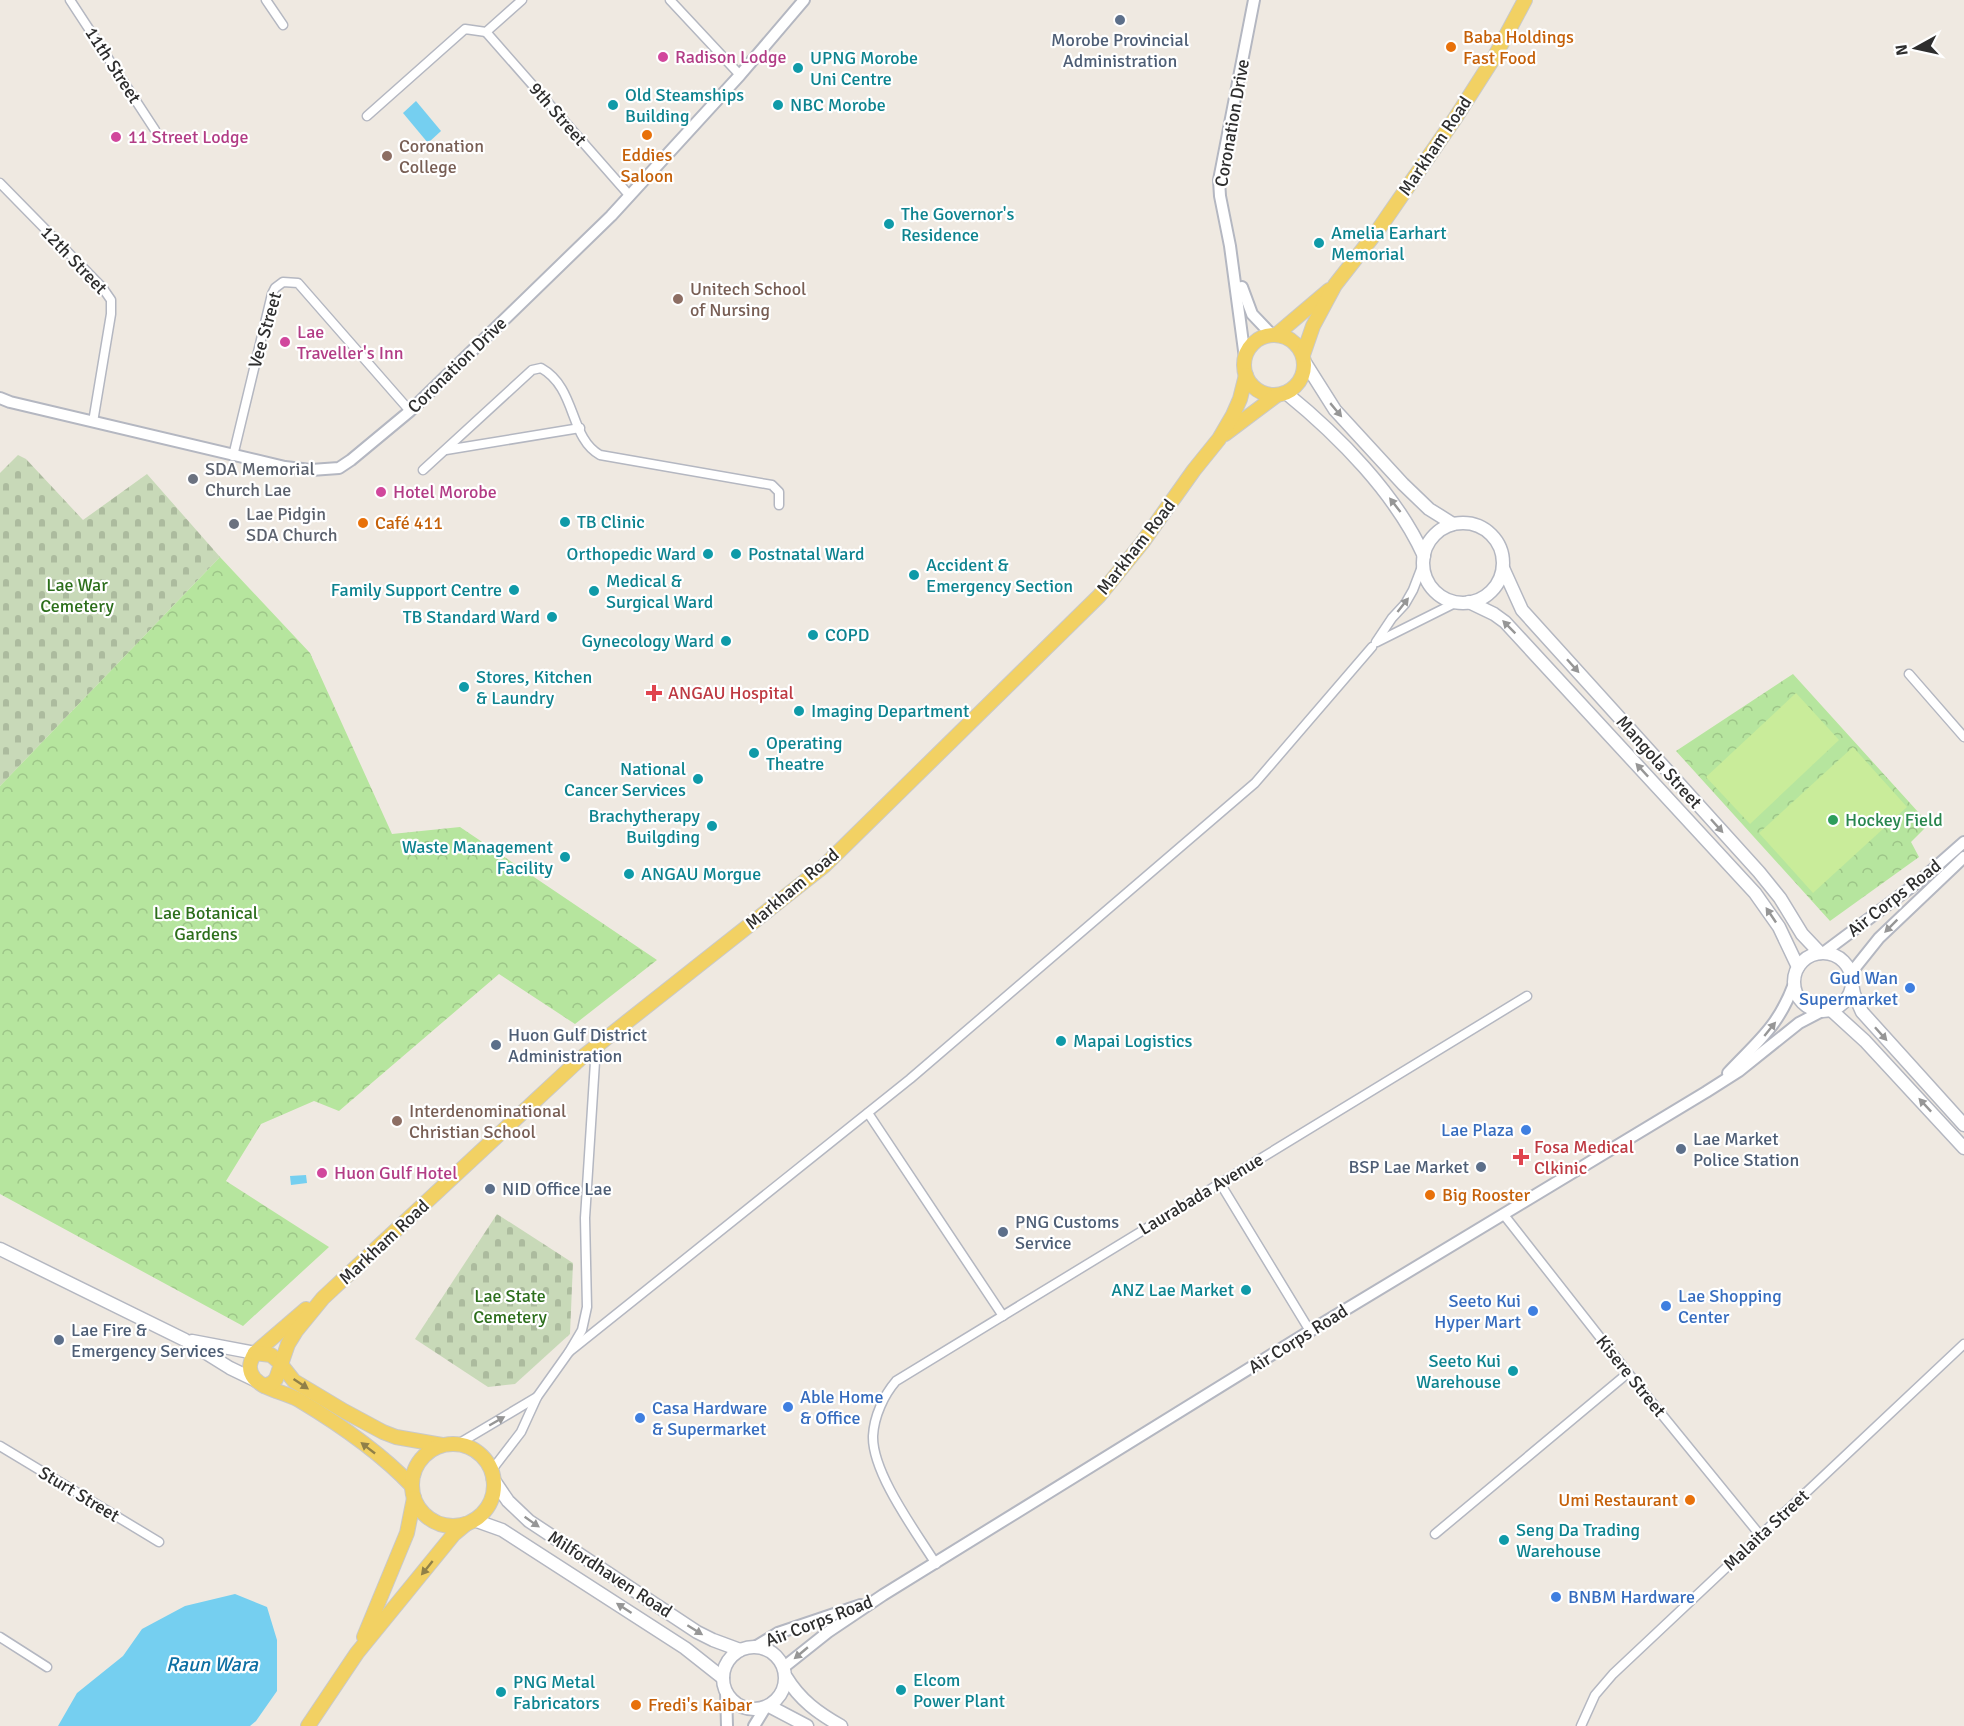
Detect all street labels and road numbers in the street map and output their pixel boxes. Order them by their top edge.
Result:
street label: 11th Street [80,23,146,107]
street label: Coronation Drive [1210,57,1254,189]
street label: 9th Street [525,78,591,150]
street label: Markham Road [1394,92,1476,200]
street label: 12th Street [36,221,112,299]
street label: Vee Street [244,289,286,371]
street label: Coronation Drive [403,312,511,418]
street label: Markham Road [1092,495,1180,599]
street label: Mangola Street [1611,711,1707,813]
street label: Markham Road [741,844,843,934]
street label: Air Corps Road [1843,855,1945,941]
street label: Laurabada Avenue [1135,1148,1267,1240]
street label: Markham Road [334,1195,434,1289]
street label: Air Corps Road [1244,1300,1352,1378]
street label: Kisere Street [1591,1331,1671,1421]
street label: Sturt Street [35,1461,123,1527]
street label: Malaita Street [1719,1485,1813,1575]
street label: Milfordhaven Road [544,1526,676,1622]
street label: Air Corps Road [762,1590,876,1652]

